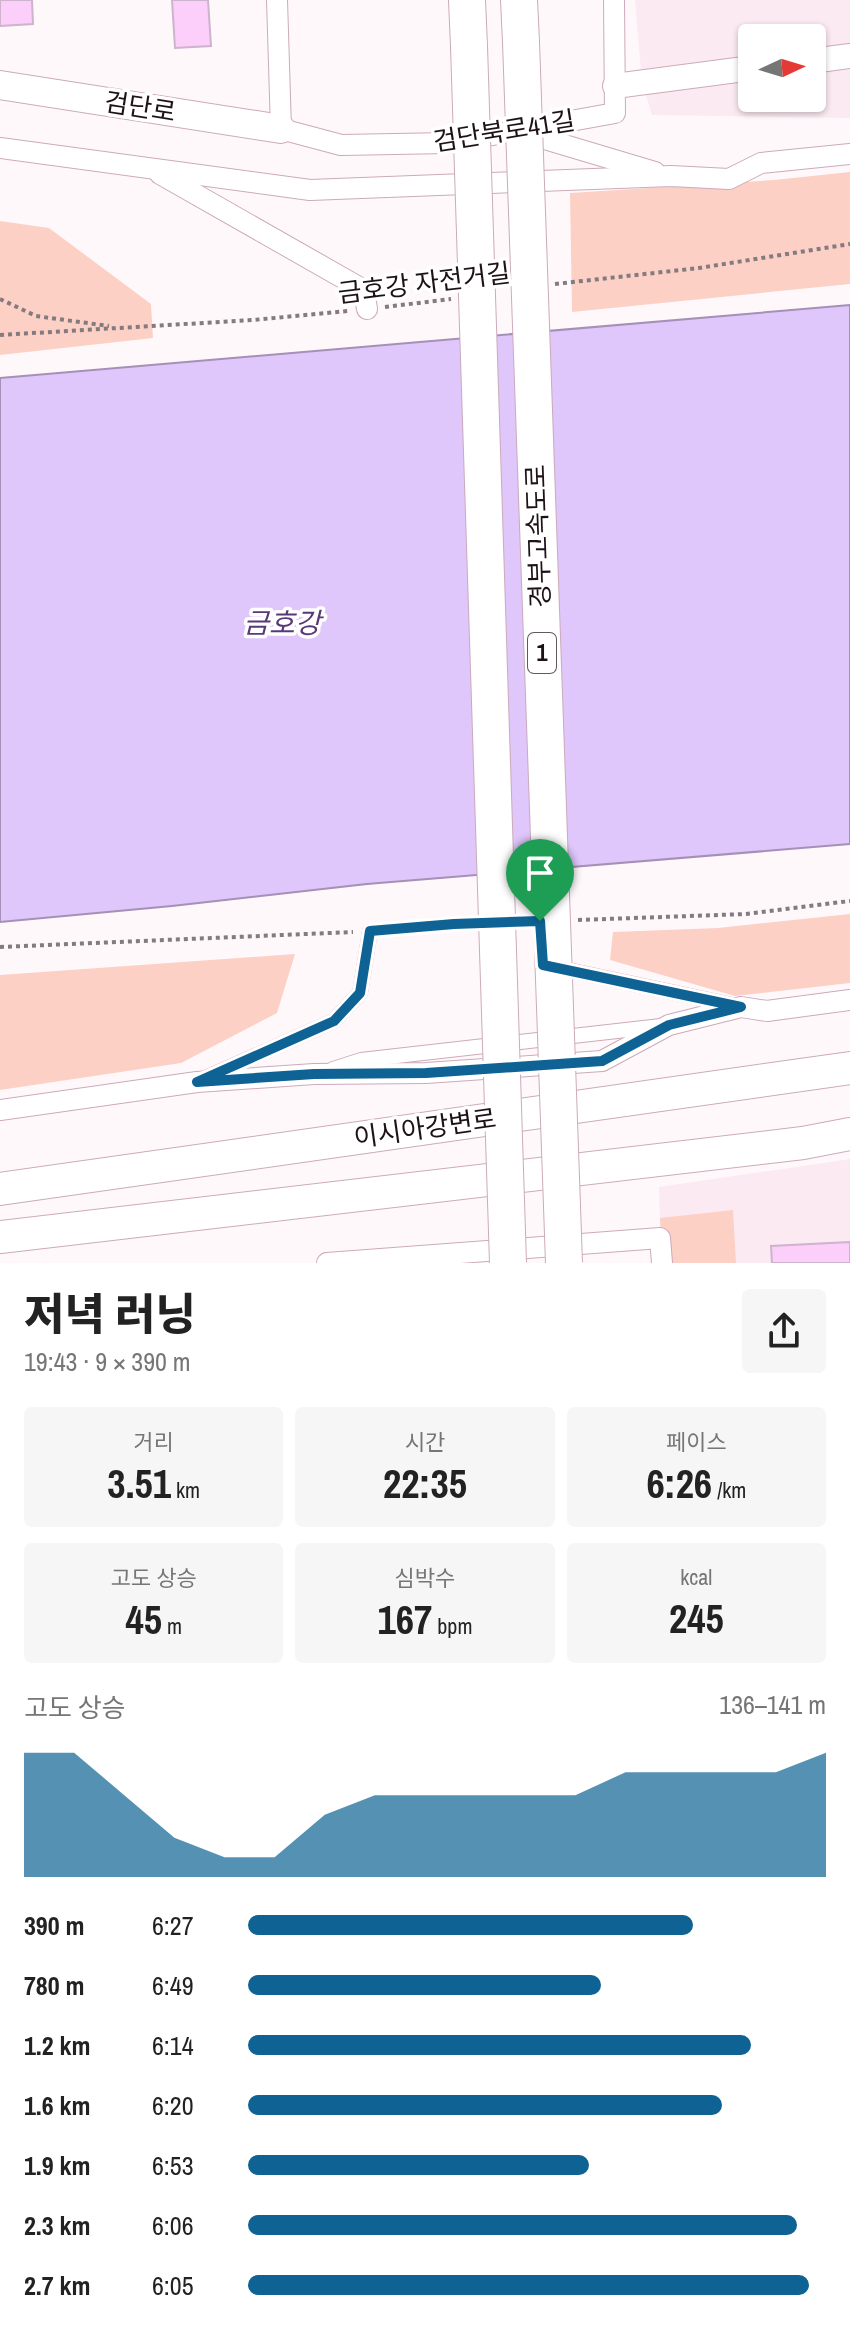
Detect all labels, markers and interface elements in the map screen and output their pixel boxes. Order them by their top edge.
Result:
north arrow [738,24,826,112]
map controls [738,24,826,112]
street label: 검단로 [102,84,178,129]
street label: 검단북로41길 [430,102,577,159]
street label: 금호강 자전거길 [336,255,512,310]
street label: 경부고속도로 [518,464,557,608]
water label: 금호강 [243,604,324,642]
road number: 1 [528,633,556,673]
pin [506,839,574,921]
icon: arrive [518,851,562,895]
street label: 이시아강변로 [351,1100,498,1155]
text: 저녁 러닝 [24,1284,196,1344]
button: share [742,1289,826,1373]
text: 19:43 · 9 × 390 m [24,1344,191,1379]
text: 거리 [133,1427,174,1457]
text: 시간 [405,1427,445,1457]
text: 페이스 [666,1427,727,1457]
text: 3.51 [107,1457,171,1510]
text: 22:35 [383,1457,467,1510]
text: 6:26 [646,1457,712,1510]
text: km [171,1475,200,1505]
text: /km [712,1475,746,1505]
text: kcal [680,1562,712,1592]
text: 고도 상승 [111,1563,197,1593]
text: 심박수 [395,1563,455,1593]
text: 245 [669,1592,724,1645]
text: 45 [125,1593,162,1646]
text: 167 [378,1593,432,1646]
text: m [162,1611,182,1641]
text: bpm [432,1611,472,1641]
text: 136–141 m [719,1687,826,1722]
text: 고도 상승 [24,1690,126,1725]
text: 390 m [24,1908,84,1943]
text: 6:27 [152,1908,194,1943]
text: 780 m [24,1968,84,2003]
text: 6:49 [152,1968,194,2003]
text: 1.2 km [24,2028,90,2063]
text: 6:14 [152,2028,194,2063]
text: 1.6 km [24,2088,90,2123]
text: 6:20 [152,2088,194,2123]
text: 1.9 km [24,2148,90,2183]
text: 6:53 [152,2148,194,2183]
text: 2.3 km [24,2208,90,2243]
text: 6:06 [152,2208,194,2243]
text: 2.7 km [24,2268,90,2303]
text: 6:05 [152,2268,194,2303]

